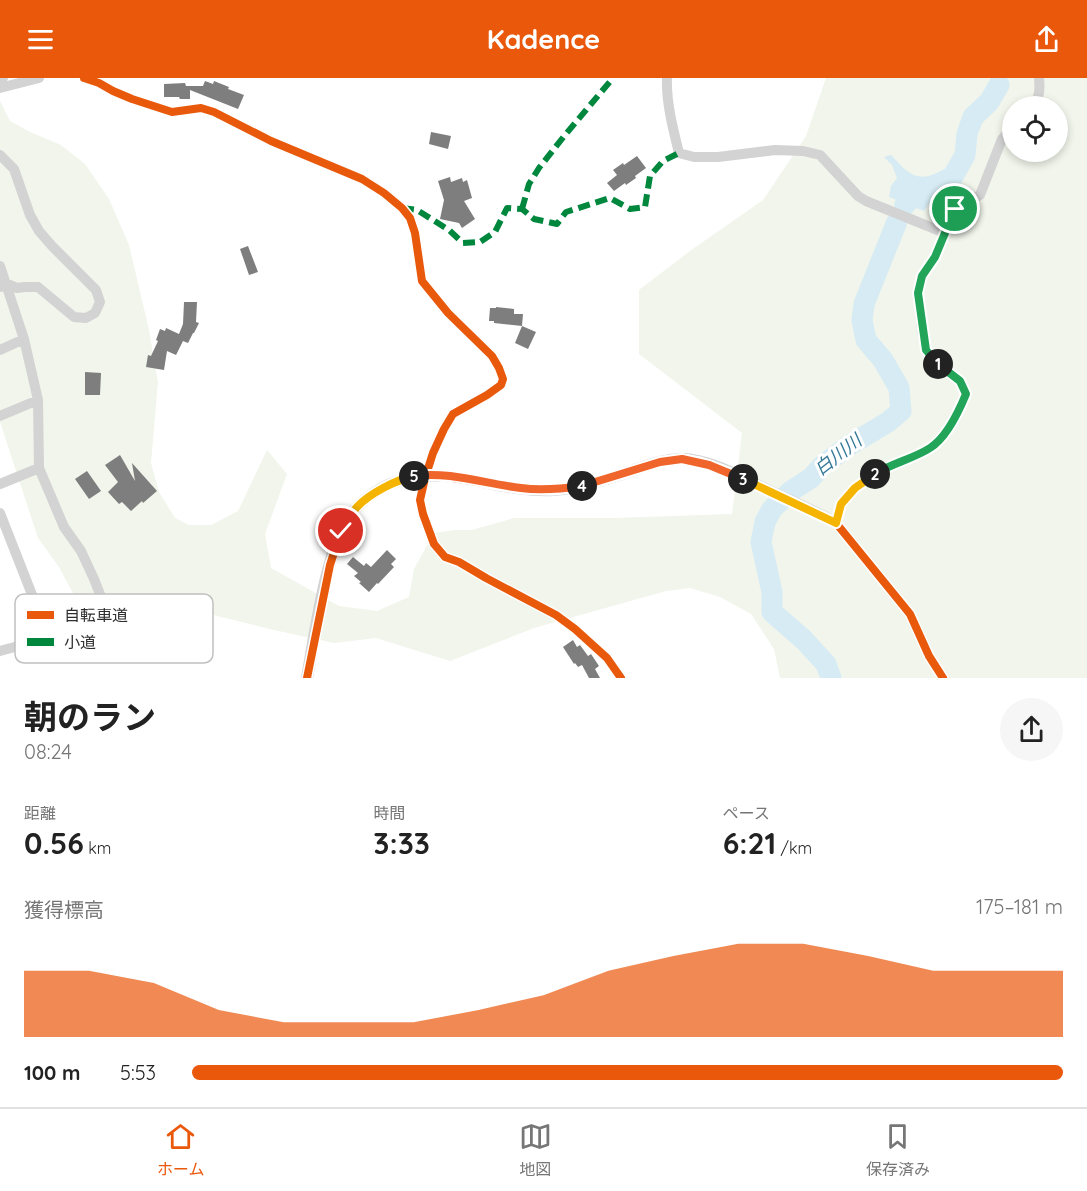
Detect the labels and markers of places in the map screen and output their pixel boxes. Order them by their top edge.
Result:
pin [929,183,980,234]
pin: 1 [923,349,953,379]
pin: 2 [860,459,890,489]
pin: 5 [399,461,429,491]
pin: 3 [728,464,758,494]
pin: 4 [567,471,597,501]
pin [315,505,366,556]

